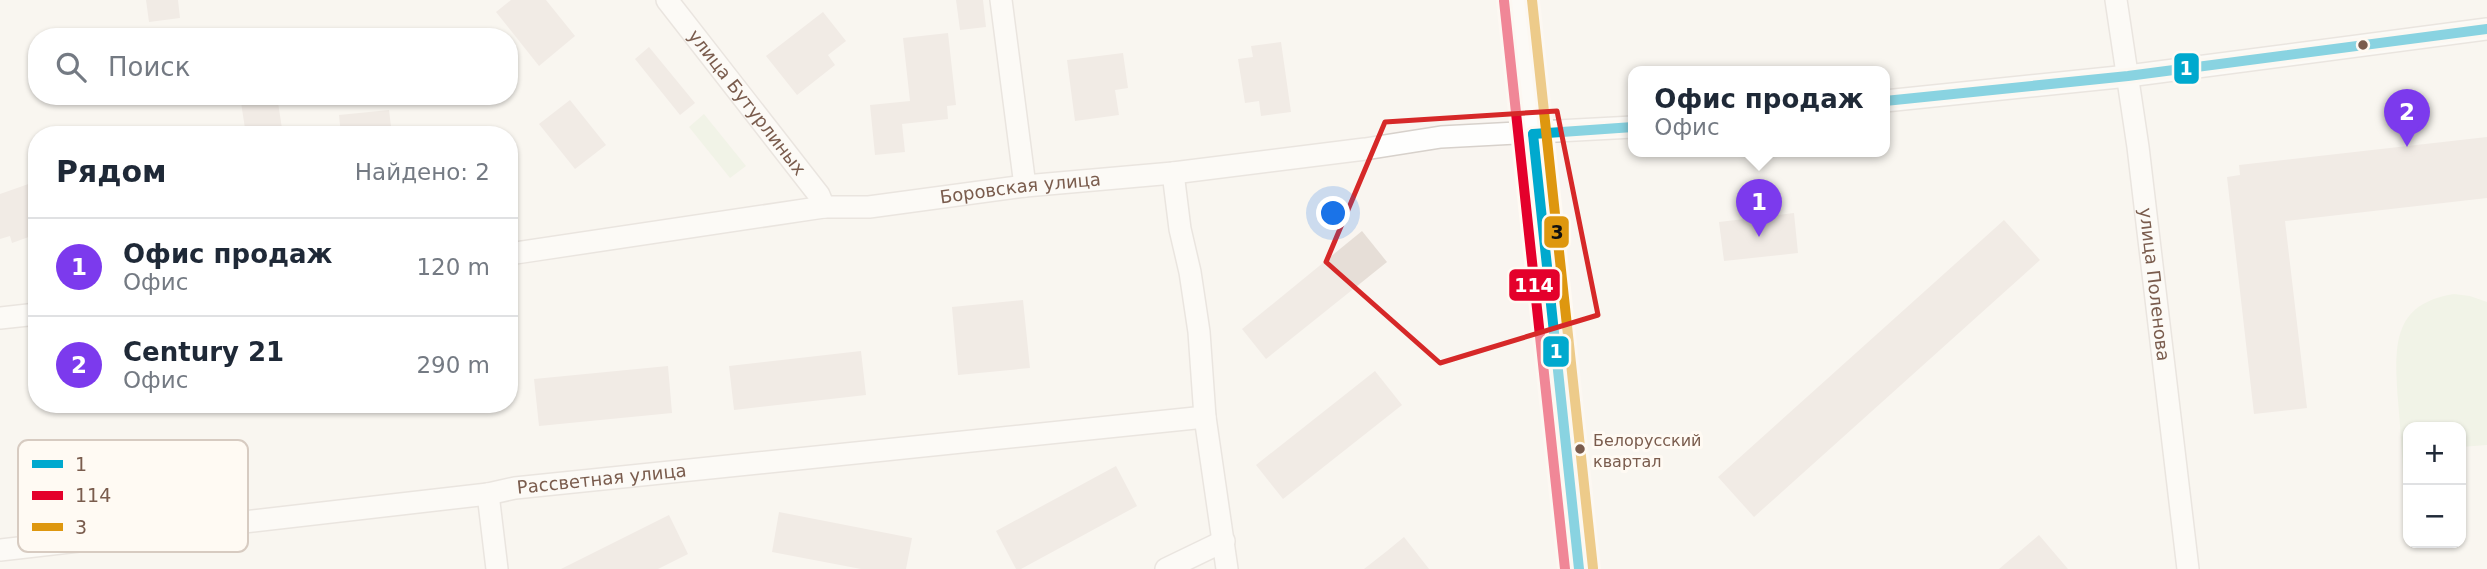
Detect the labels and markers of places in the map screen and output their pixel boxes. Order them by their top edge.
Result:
unlabelled marker [2356,38,2370,52]
pin: 2 [2384,89,2430,147]
pin: 1 [1736,179,1782,237]
place label: Белорусский квартал [1593,431,1702,471]
marker: Белорусский квартал [1573,442,1587,456]

